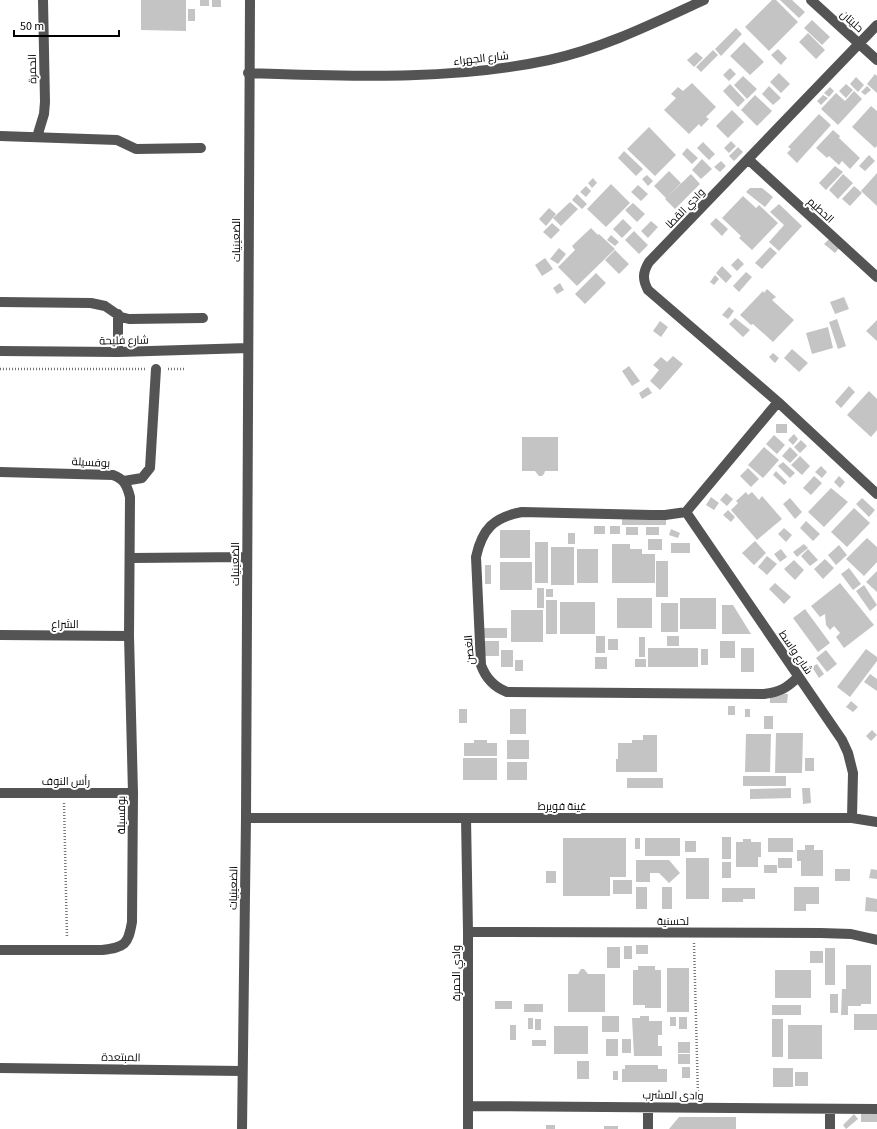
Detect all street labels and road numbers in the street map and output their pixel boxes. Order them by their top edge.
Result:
street label: حليتان [837,7,867,36]
street label: شارع الجهراء [453,48,510,69]
street label: الحمرة [25,54,40,84]
street label: وادي القطا [662,185,709,233]
street label: الحطيم [804,194,837,227]
street label: الضعينيات [229,218,244,262]
street label: شارع فليحة [99,333,149,348]
street label: بوفسيلة [71,454,111,471]
street label: الضعينيات [228,542,243,586]
street label: الشراع [51,617,79,632]
street label: شارع واسط [775,627,816,677]
street label: الغصن [461,635,478,665]
street label: رأس النوف [42,774,90,789]
street label: بوفسيلة [114,796,129,834]
street label: غينة فويرط [537,799,587,814]
street label: الضعينيات [226,866,241,910]
street label: لحسنية [657,914,689,929]
street label: وادي الحمرة [449,945,465,1001]
street label: المبتعدة [101,1050,141,1065]
street label: وادى المشرب [642,1087,704,1104]

